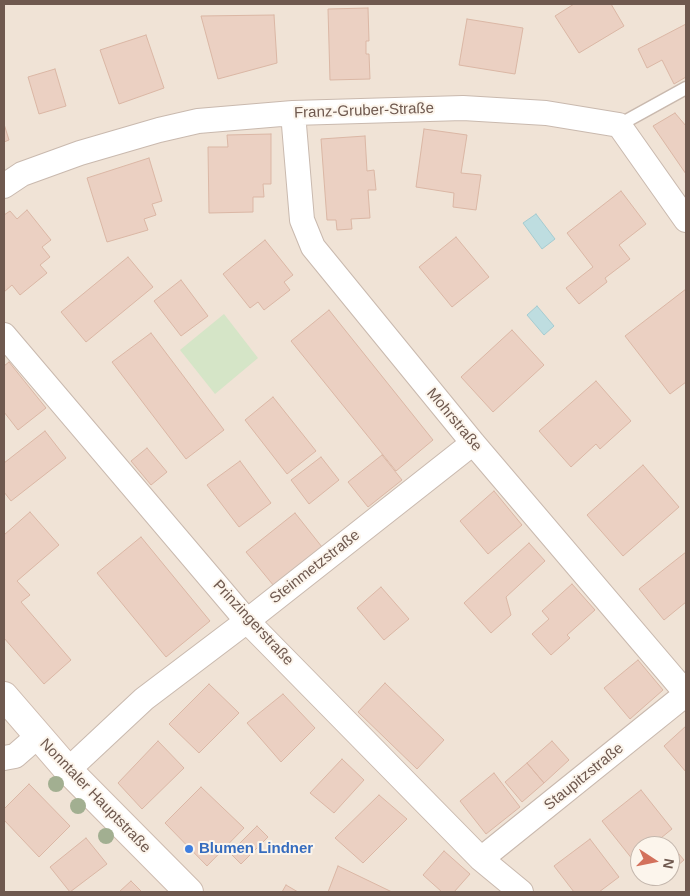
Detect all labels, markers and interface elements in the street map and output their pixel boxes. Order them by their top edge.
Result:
street label: Franz-Gruber-Straße [294,100,434,122]
street label: Mohrstraße [422,385,486,455]
street label: Steinmetzstraße [266,526,364,608]
street label: Prinzingerstraße [209,577,297,669]
street label: Nonntaler Hauptstraße [36,735,154,857]
street label: Staupitzstraße [541,740,627,814]
north arrow [630,836,680,886]
place label: Blumen Lindner [199,840,313,858]
marker: Blumen Lindner [183,843,195,855]
text: N [660,857,678,870]

